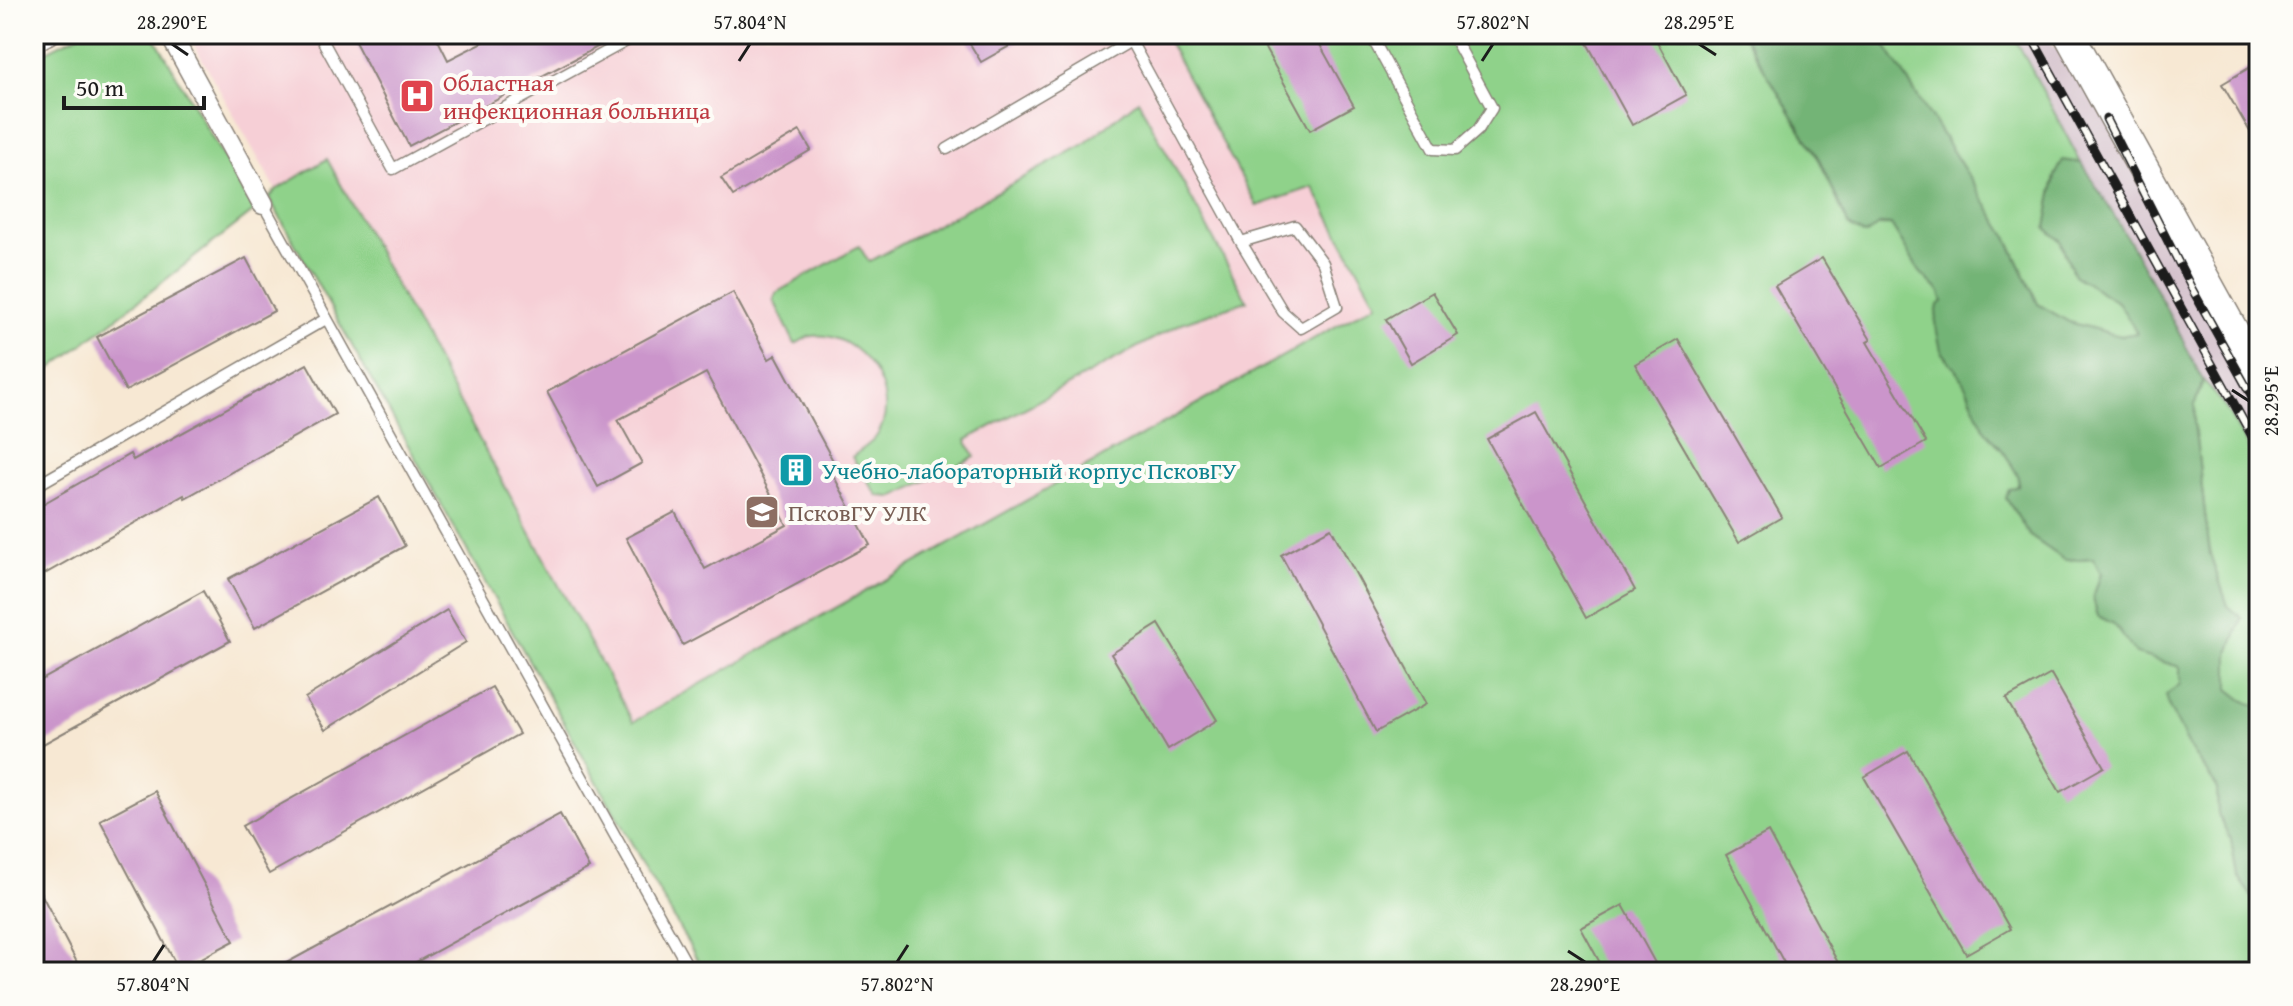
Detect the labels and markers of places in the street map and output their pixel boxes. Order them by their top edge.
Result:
place label: Областная инфекционная больница [443,65,711,128]
hospital icon: Областная инфекционная больница [398,77,436,115]
building icon: Учебно-лабораторный корпус ПсковГУ [777,451,815,489]
place label: Учебно-лабораторный корпус ПсковГУ [822,453,1237,488]
school or university icon: ПсковГУ УЛК [743,493,781,531]
place label: ПсковГУ УЛК [788,495,927,530]

